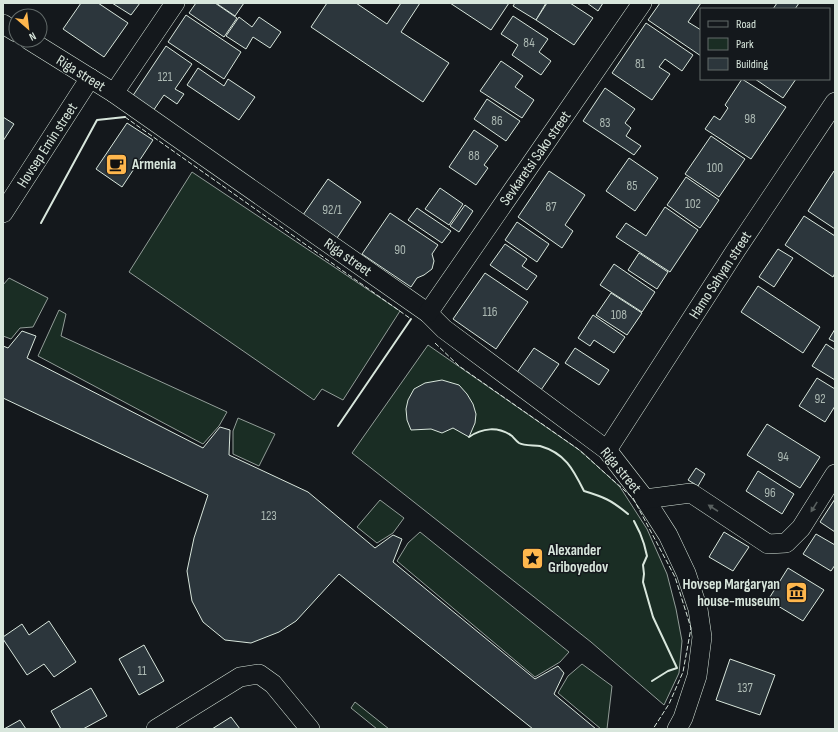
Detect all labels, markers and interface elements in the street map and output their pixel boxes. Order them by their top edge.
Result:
north arrow [8,8,48,48]
legend [700,8,830,80]
text: Road [736,17,756,32]
text: N [27,29,38,44]
house number: 84 [523,35,535,51]
text: Park [736,37,754,52]
street label: Riga street [53,51,109,96]
house number: 81 [635,56,646,72]
text: Building [736,57,768,72]
house number: 121 [158,69,173,85]
street label: Hovsep Emin street [13,99,82,191]
street label: Sevkaretsi Sako street [496,107,575,209]
house number: 98 [744,111,756,127]
house number: 86 [491,113,503,129]
house number: 83 [599,115,611,131]
house number: 88 [468,148,480,164]
cafe icon: Armenia [104,151,130,177]
place label: Armenia [131,155,176,174]
house number: 100 [707,160,723,176]
house number: 85 [627,178,637,194]
house number: 102 [685,196,701,212]
house number: 87 [546,199,557,215]
house number: 92/1 [322,202,342,218]
street label: Hamo Sahyan street [685,227,756,323]
street label: Riga street [320,234,376,281]
house number: 90 [394,242,406,258]
house number: 116 [483,304,498,320]
house number: 108 [611,307,627,323]
house number: 92 [814,391,826,407]
street label: Riga street [596,443,646,498]
house number: 94 [777,449,789,465]
house number: 96 [764,485,776,501]
one-way arrow [810,502,818,512]
one-way arrow [707,504,719,511]
house number: 123 [261,508,277,524]
place label: Alexander Griboyedov [547,541,609,577]
place icon: Alexander Griboyedov [519,546,545,572]
place label: Hovsep Margaryan house-museum [682,575,780,611]
museum icon: Hovsep Margaryan house-museum [783,580,809,606]
house number: 11 [137,663,147,679]
house number: 137 [737,680,753,696]

